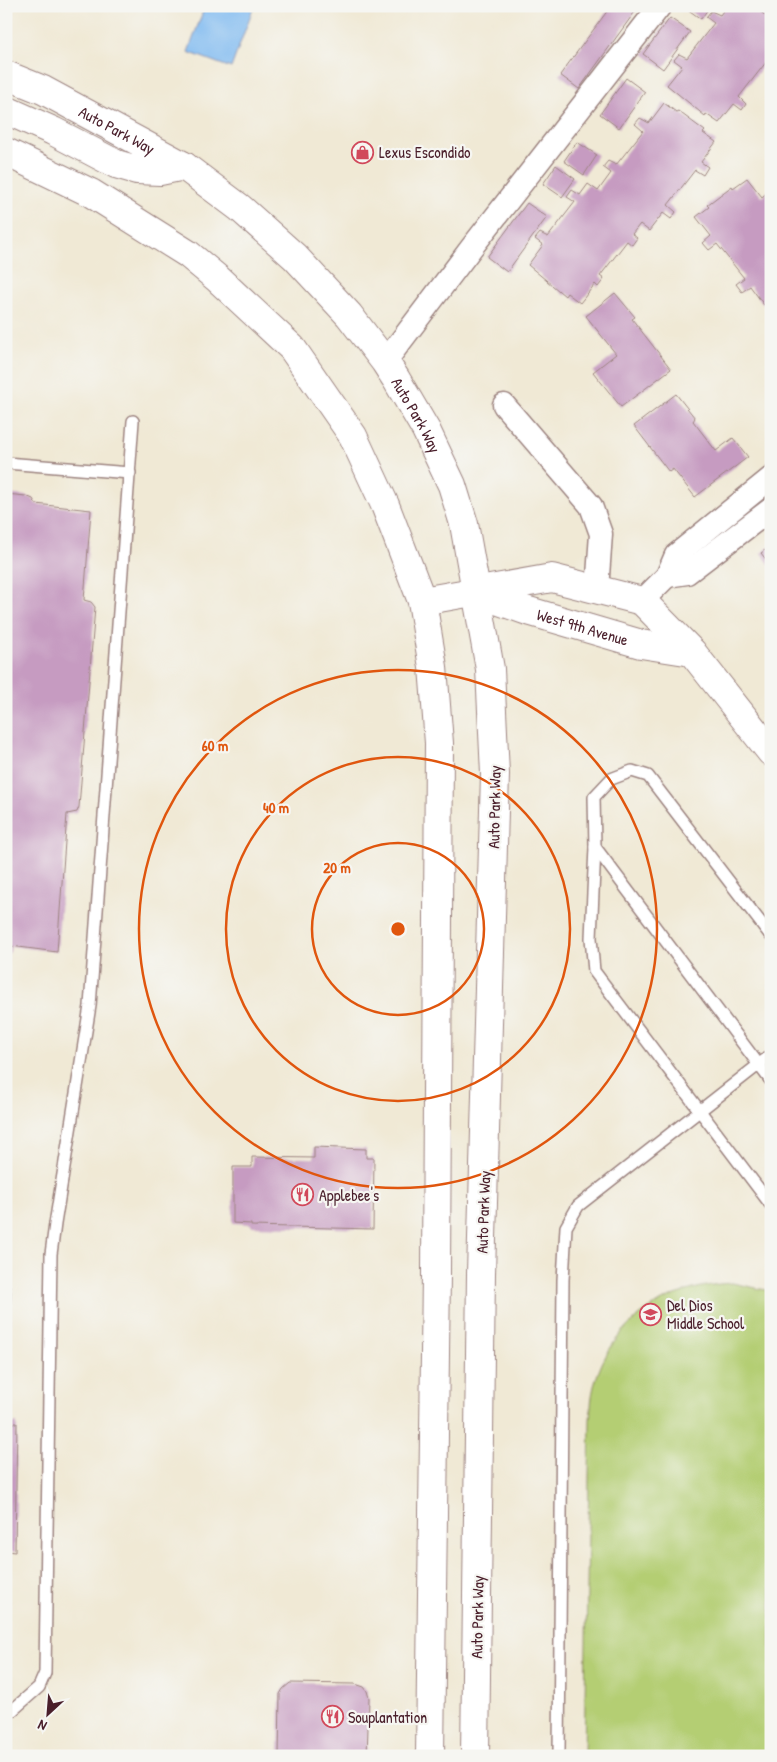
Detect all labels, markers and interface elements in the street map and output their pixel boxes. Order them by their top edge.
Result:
street label: Auto Park Way [75,100,159,159]
shop icon: Lexus Escondido [351,140,375,164]
place label: Lexus Escondido [379,141,471,163]
street label: Auto Park Way [386,373,446,457]
street label: West 9th Avenue [534,603,631,651]
text: 60 m [202,735,228,756]
street label: Auto Park Way [482,765,506,849]
text: 40 m [263,797,289,818]
text: 20 m [323,857,351,878]
centre of rings [389,920,407,938]
street label: Auto Park Way [471,1170,495,1254]
restaurant icon: Applebee's [291,1183,315,1207]
place label: Applebee's [319,1184,379,1206]
place label: Del Dios Middle School [667,1294,745,1334]
school or university icon: Del Dios Middle School [639,1302,663,1326]
street label: Auto Park Way [465,1575,489,1659]
north arrow [22,1690,72,1740]
restaurant icon: Souplantation [320,1705,344,1729]
place label: Souplantation [348,1706,427,1728]
text: N [34,1716,50,1736]

